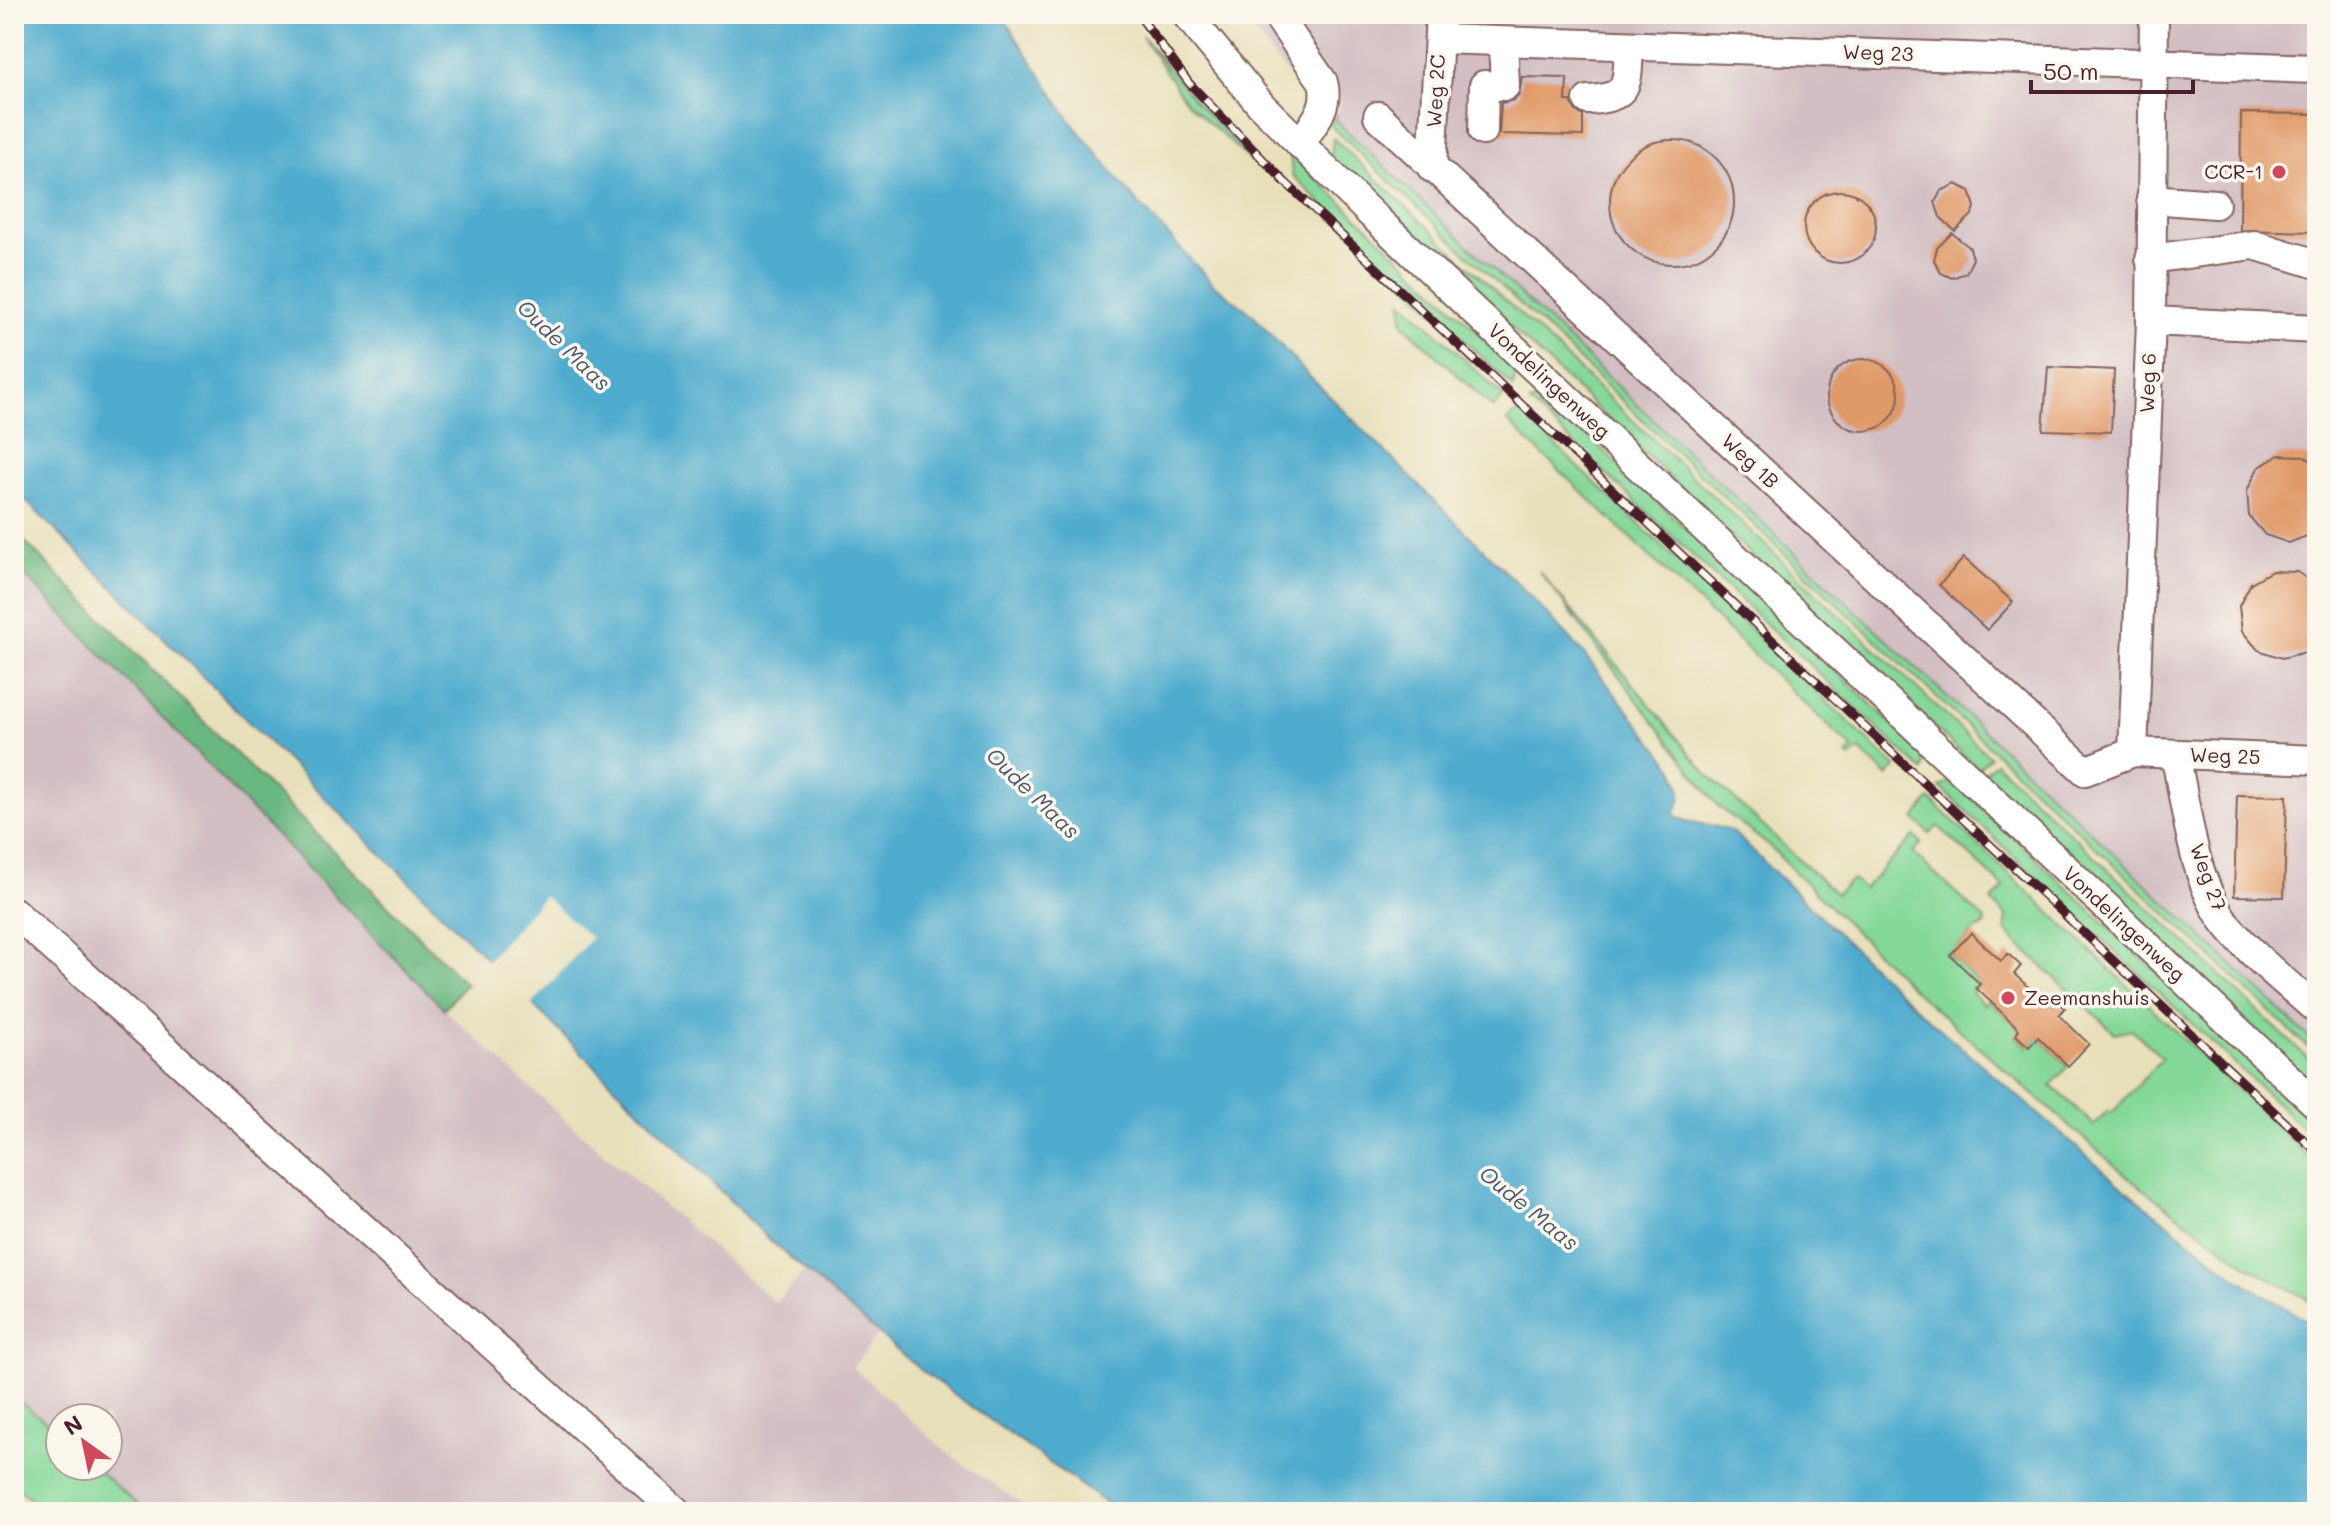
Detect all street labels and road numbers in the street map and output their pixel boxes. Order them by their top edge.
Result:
street label: Weg 23 [1842,38,1914,66]
street label: Weg 2C [1420,54,1450,128]
street label: Vondelingenweg [1483,317,1616,444]
street label: Weg 6 [2133,353,2161,413]
street label: Weg 1B [1716,427,1785,493]
street label: Weg 25 [2189,741,2261,769]
street label: Weg 27 [2185,839,2233,914]
street label: Vondelingenweg [2058,860,2191,987]

